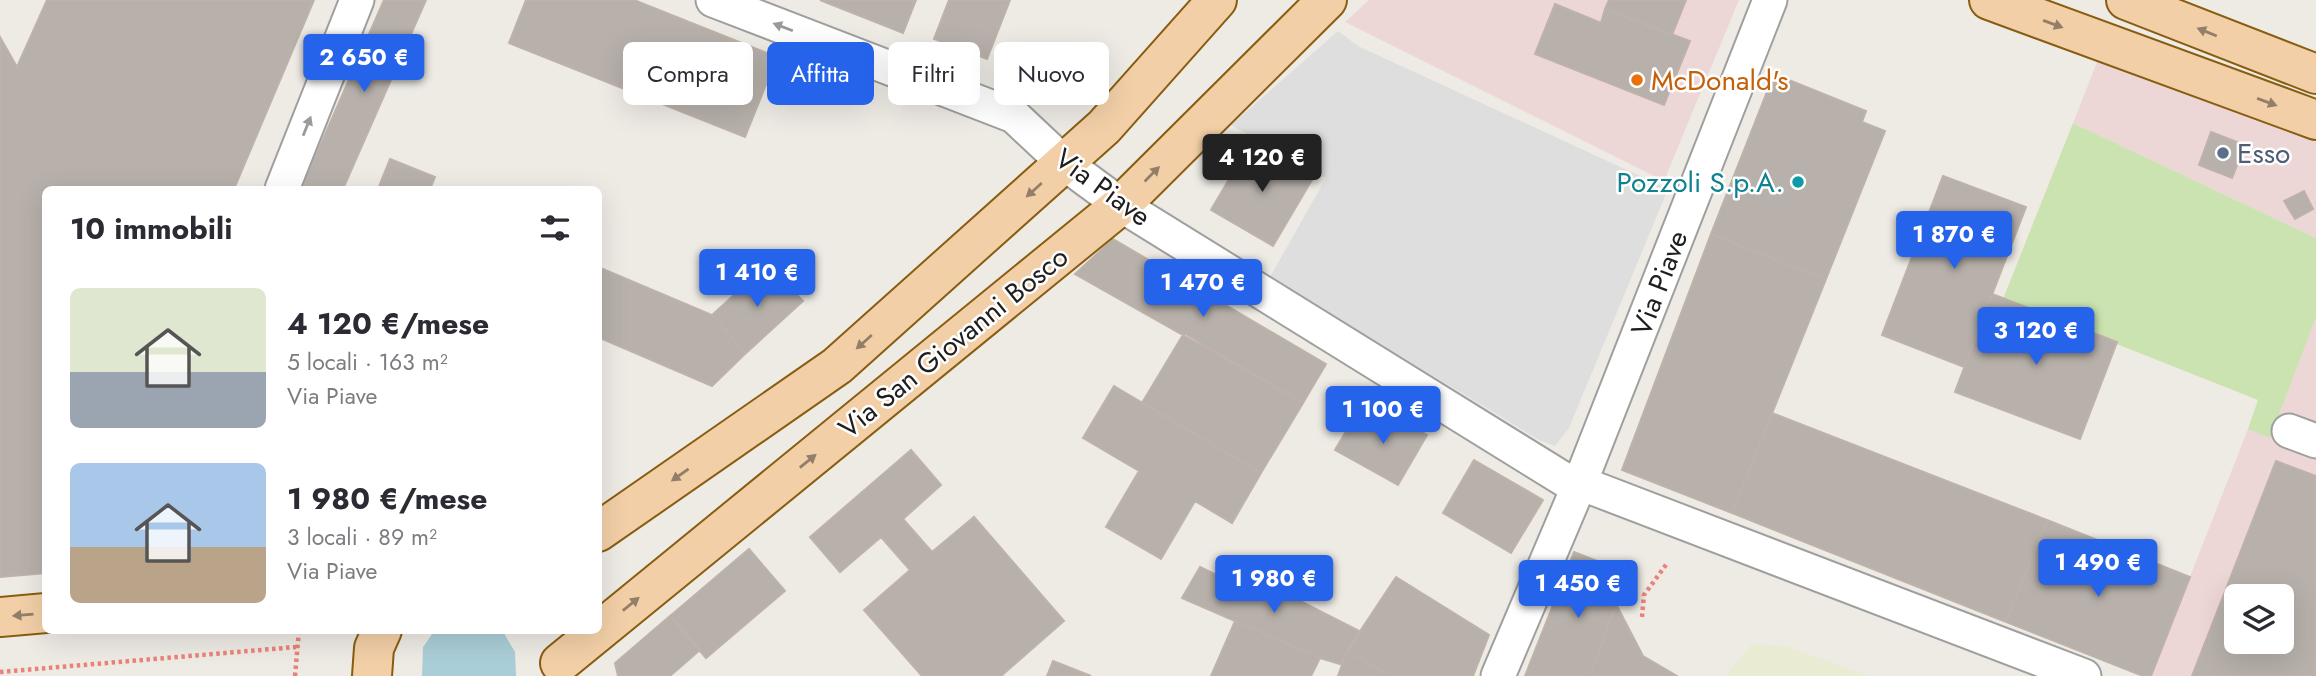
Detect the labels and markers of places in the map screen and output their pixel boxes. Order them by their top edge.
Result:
pin: 2 650 € [299,34,429,94]
place label: McDonald's [1651,60,1788,101]
marker: McDonald's [1629,72,1645,88]
place label: Esso [2237,133,2290,174]
pin: 4 120 € [1197,134,1327,194]
marker: Esso [2215,145,2231,161]
place label: Pozzoli S.p.A. [1617,162,1784,203]
marker: Pozzoli S.p.A. [1790,174,1806,190]
pin: 1 870 € [1889,212,2019,271]
pin: 1 410 € [692,250,822,309]
pin: 1 470 € [1138,260,1268,319]
pin: 3 120 € [1971,308,2101,367]
pin: 1 100 € [1318,386,1448,446]
pin: 1 490 € [2033,540,2163,599]
pin: 1 980 € [1209,556,1339,615]
pin: 1 450 € [1513,560,1643,620]

